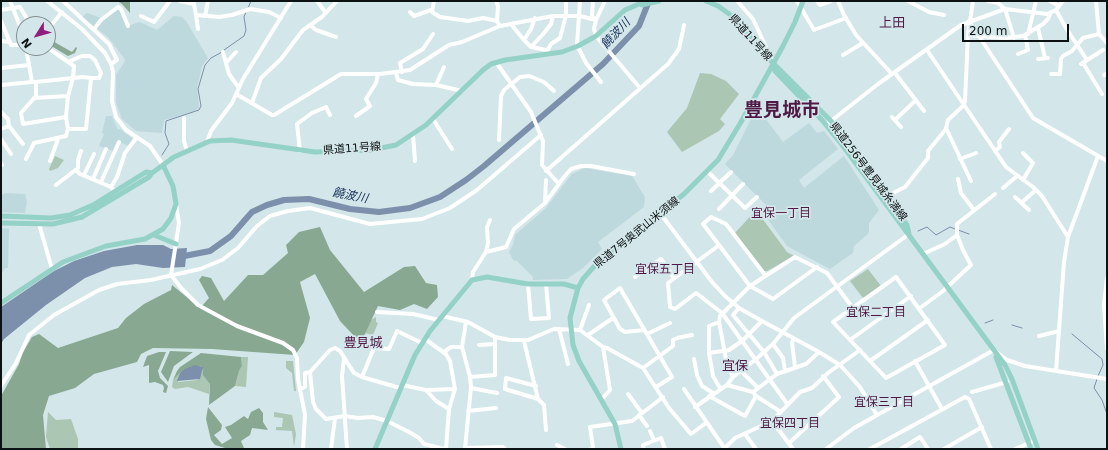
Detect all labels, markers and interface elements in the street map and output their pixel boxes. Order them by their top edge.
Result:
street label: 県道11号線 [726,12,774,64]
north arrow [16,16,56,56]
water label: 饒波川 [598,16,634,52]
district label: 上田 [879,16,905,32]
scale bar [964,16,1071,42]
text: 200 m [969,24,1007,38]
text: N [19,35,35,51]
district label: 豊見城市 [744,100,820,122]
street label: 県道256号豊見城糸満線 [827,120,909,224]
street label: 県道11号線 [323,140,381,158]
water label: 饒波川 [331,185,369,207]
street label: 県道7号奥武山米須線 [592,195,682,271]
district label: 宜保一丁目 [751,207,811,221]
district label: 宜保五丁目 [635,263,695,277]
district label: 宜保二丁目 [846,306,906,320]
district label: 豊見城 [344,336,382,352]
district label: 宜保 [722,359,748,375]
district label: 宜保三丁目 [854,396,914,410]
district label: 宜保四丁目 [760,417,820,431]

